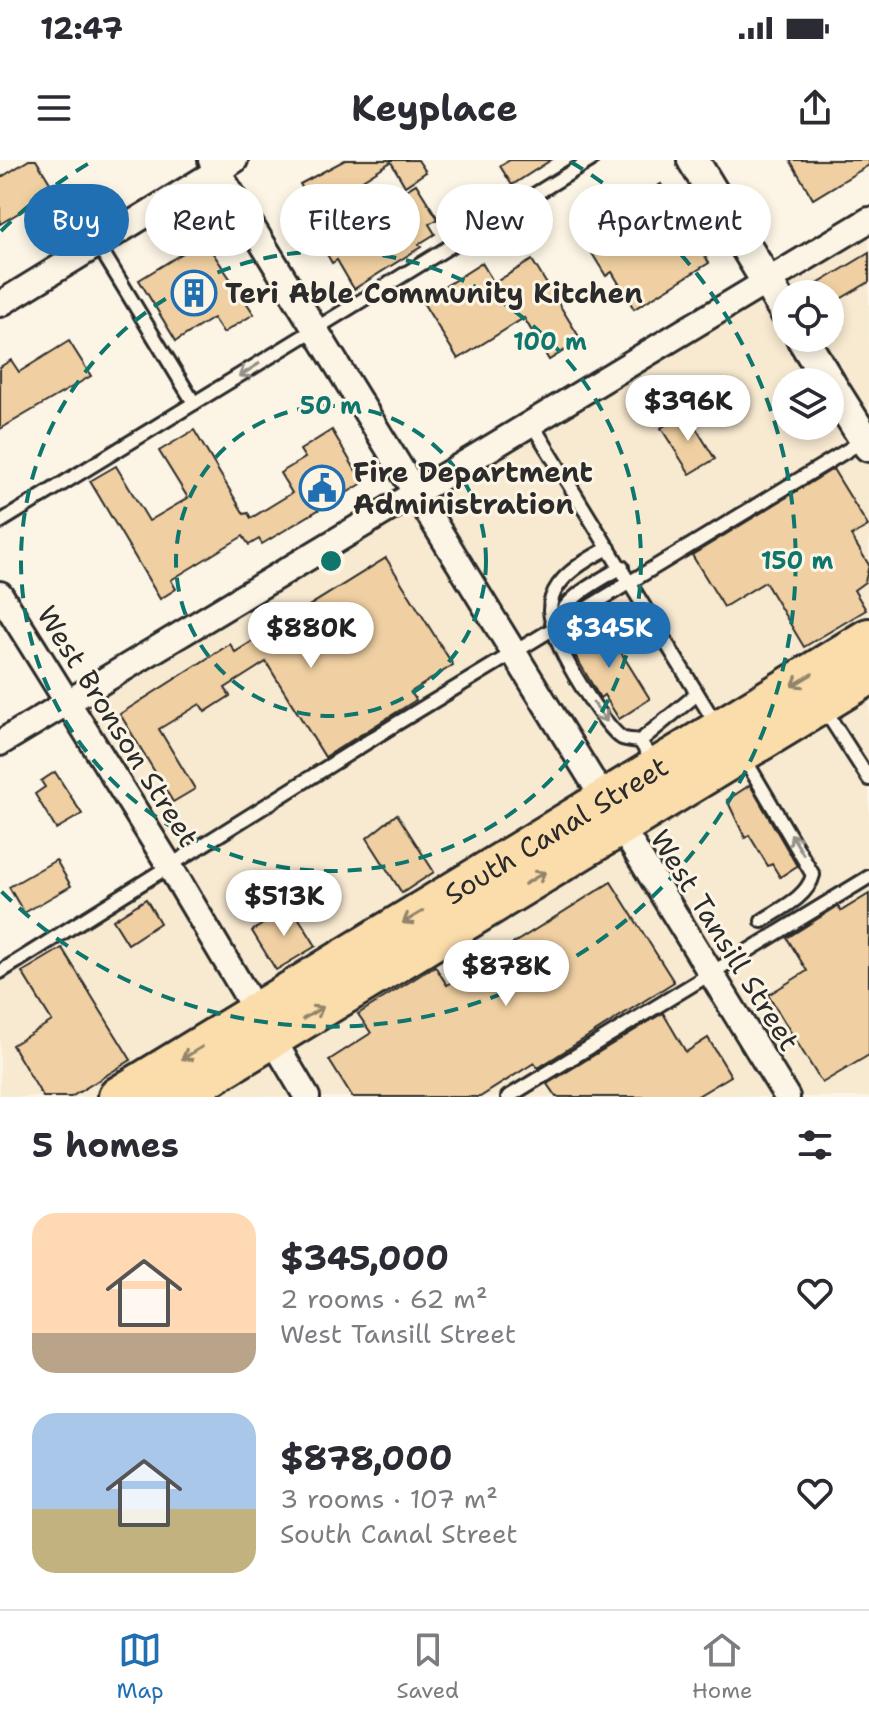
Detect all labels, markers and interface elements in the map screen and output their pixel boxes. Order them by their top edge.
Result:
text: 12:47 [40,8,123,49]
text: Keyplace [351,84,518,133]
icon: menu [32,86,76,130]
icon: share [793,86,837,130]
chip: Buy [24,184,129,256]
chip: Rent [145,184,264,256]
chip: Filters [280,184,420,256]
chip: New [436,184,553,256]
chip: Apartment [569,184,771,256]
building icon: Teri Able Community Kitchen [170,269,218,317]
place label: Teri Able Community Kitchen [225,274,643,312]
map controls [772,280,844,440]
button: locate [772,280,844,352]
text: 100 m [513,326,587,358]
one-way arrow [238,362,261,378]
button: layers [772,368,844,440]
pin: $396K [632,375,744,443]
text: $396K [643,383,733,418]
text: 50 m [300,390,362,422]
place label: Fire Department Administration [353,453,593,523]
public building icon: Fire Department Administration [298,464,346,512]
text: 150 m [761,545,833,577]
centre of rings [317,547,345,575]
street label: West Bronson Street [28,598,208,854]
pin: $880K [255,602,367,670]
pin: $345K [553,602,665,670]
text: $880K [266,610,356,645]
text: $345K [565,610,653,645]
one-way arrow [792,671,814,688]
one-way arrow [591,701,608,722]
street label: South Canal Street [437,747,675,913]
street label: West Tansill Street [642,822,808,1058]
one-way arrow [788,833,804,856]
pin: $513K [228,870,340,938]
one-way arrow [523,870,546,886]
text: $513K [244,878,324,913]
one-way arrow [403,909,425,926]
pin: $878K [450,940,562,1008]
text: $878K [461,948,551,983]
one-way arrow [301,1005,324,1021]
one-way arrow [181,1045,203,1061]
text: 5 homes [32,1122,179,1168]
icon: filters [793,1123,837,1167]
text: $345,000 [280,1235,449,1281]
icon: home [96,1245,192,1341]
icon: heart [793,1271,837,1315]
text: 2 rooms · 62 m² [280,1281,488,1316]
text: West Tansill Street [280,1316,516,1351]
text: $878,000 [280,1435,453,1481]
icon: home [96,1445,192,1541]
icon: heart [793,1471,837,1515]
text: 3 rooms · 107 m² [280,1481,498,1516]
text: South Canal Street [280,1516,518,1551]
tab: Map [116,1628,164,1705]
tab: Saved [397,1628,459,1705]
tab: Home [692,1628,753,1705]

